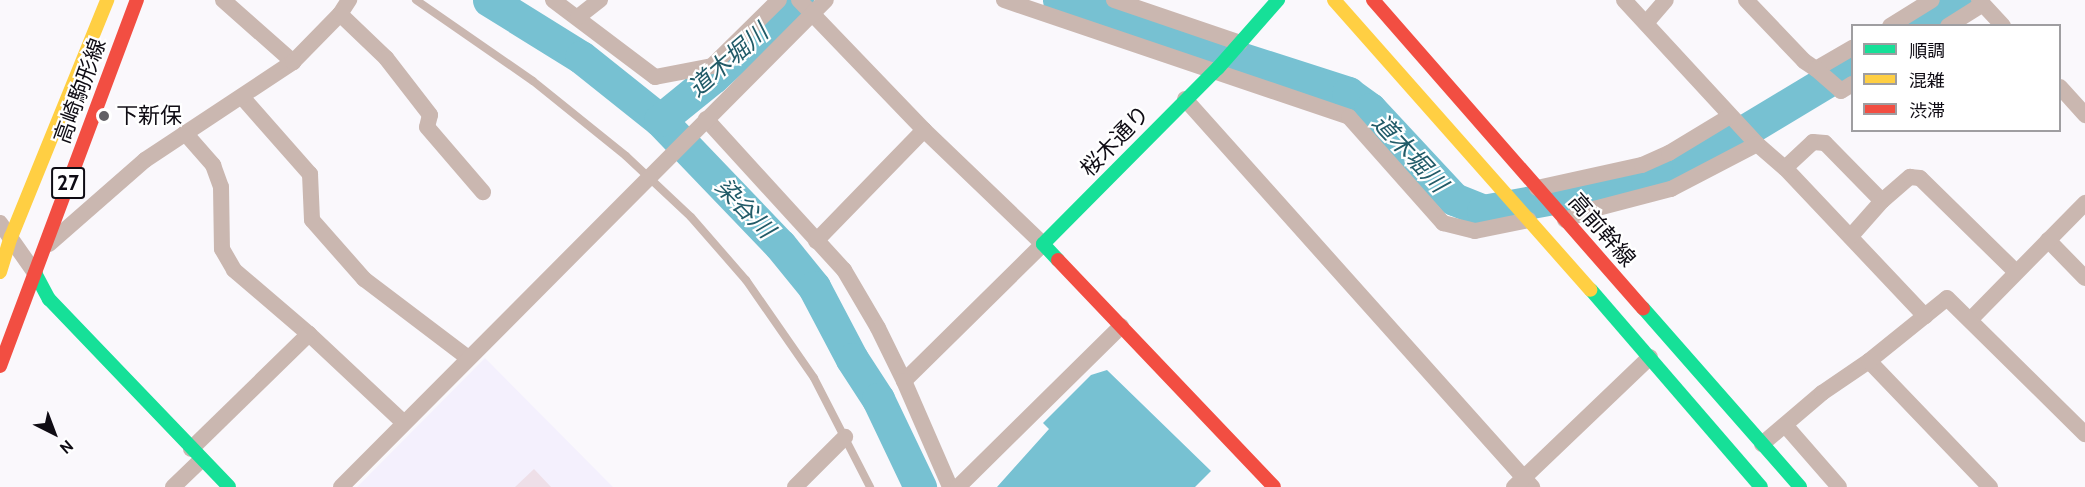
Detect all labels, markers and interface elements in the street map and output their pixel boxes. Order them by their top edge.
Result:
water label: 道木堀川 [682,18,774,102]
legend [1851,24,2061,132]
street label: 高崎駒形線 [49,35,111,147]
text: 順調 [1909,40,1945,62]
text: 混雑 [1909,70,1945,92]
street label: 桜木通り [1075,100,1155,182]
text: 渋滞 [1909,100,1945,122]
place label: 下新保 [116,103,182,129]
water label: 道木堀川 [1367,108,1453,198]
marker: 下新保 [97,109,111,123]
road number: 27 [50,165,86,201]
water label: 染谷川 [710,172,780,244]
street label: 高前幹線 [1563,188,1641,272]
north arrow [24,403,84,463]
text: N [56,436,77,458]

